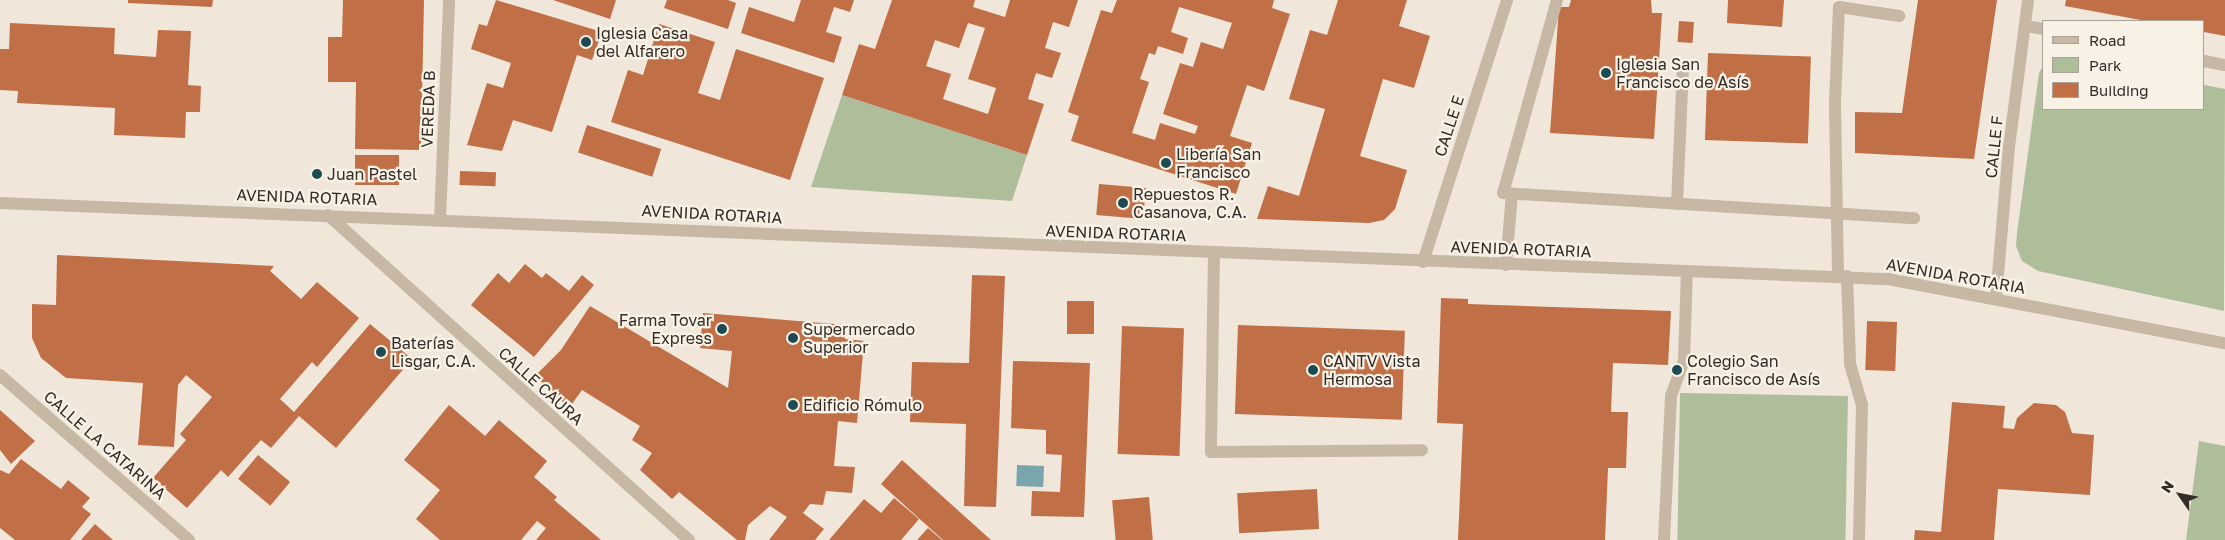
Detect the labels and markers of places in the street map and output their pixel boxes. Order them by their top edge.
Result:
place label: Iglesia Casa del Alfarero [596,23,688,61]
marker: Iglesia Casa del Alfarero [580,36,592,48]
place label: Iglesia San Francisco de Asís [1616,54,1749,92]
marker: Iglesia San Francisco de Asís [1600,67,1612,79]
place label: Libería San Francisco [1176,144,1261,182]
marker: Libería San Francisco [1160,157,1172,169]
place label: Juan Pastel [327,164,417,184]
marker: Juan Pastel [311,168,323,180]
place label: Repuestos R. Casanova, C.A. [1133,184,1247,222]
marker: Repuestos R. Casanova, C.A. [1117,197,1129,209]
place label: Farma Tovar Express [619,310,712,348]
place label: Supermercado Superior [803,319,915,357]
marker: Farma Tovar Express [716,323,728,335]
marker: Supermercado Superior [787,332,799,344]
place label: Baterías Lisgar, C.A. [391,333,476,371]
marker: Baterías Lisgar, C.A. [375,346,387,358]
place label: CANTV Vista Hermosa [1323,351,1420,389]
place label: Colegio San Francisco de Asís [1687,351,1820,389]
marker: CANTV Vista Hermosa [1307,364,1319,376]
marker: Colegio San Francisco de Asís [1671,364,1683,376]
place label: Edificio Rómulo [803,395,922,415]
marker: Edificio Rómulo [787,399,799,411]

